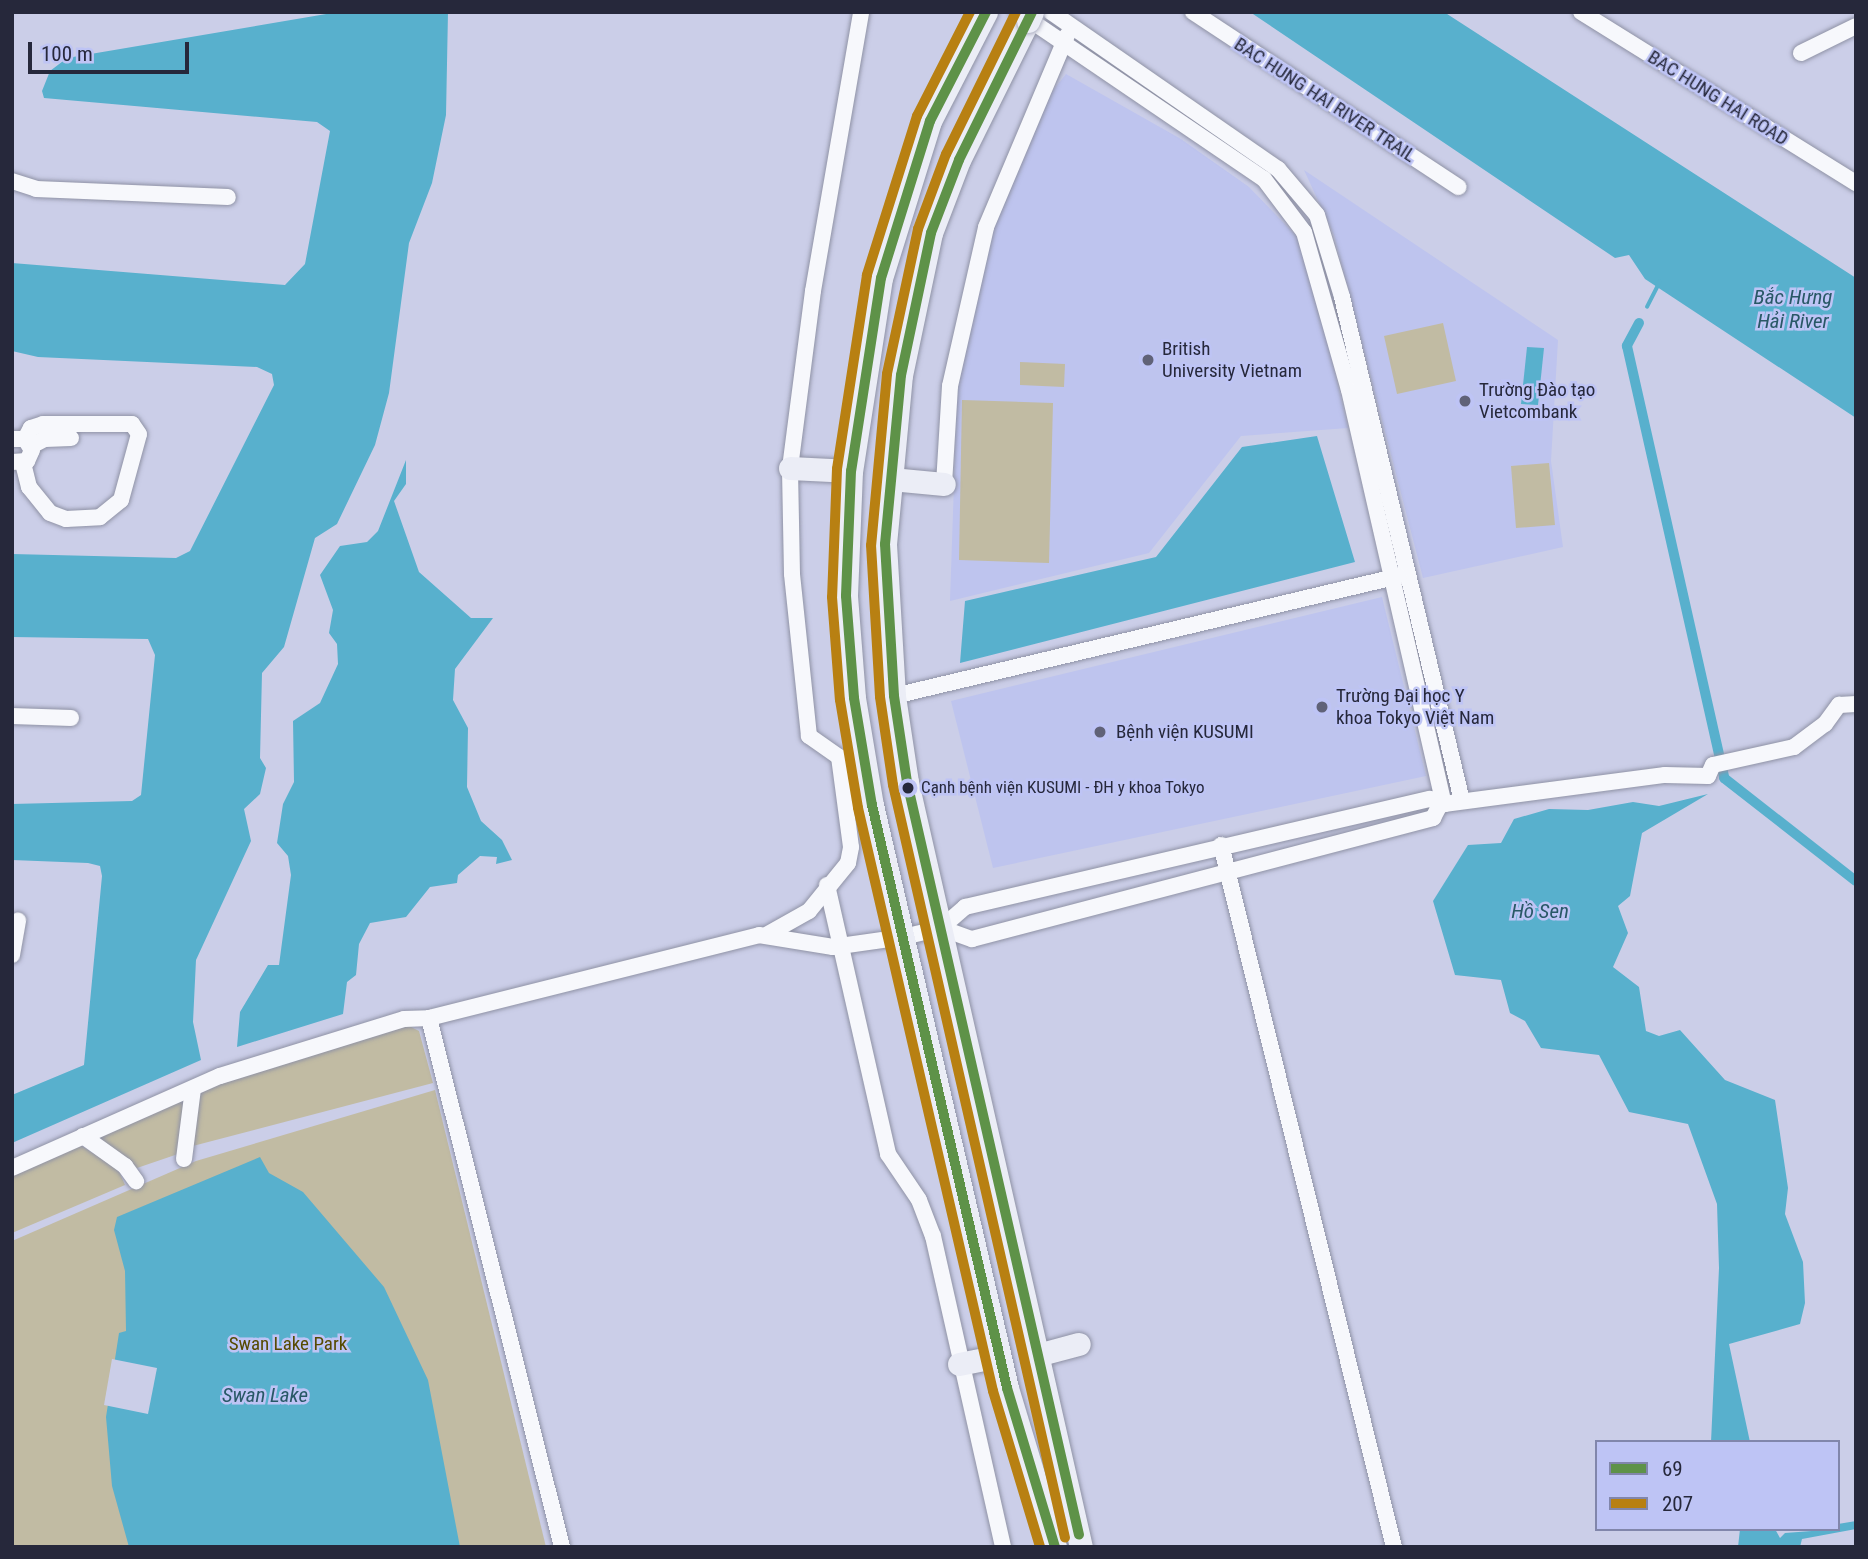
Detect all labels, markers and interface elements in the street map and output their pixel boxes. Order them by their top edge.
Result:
scale bar [32,28,192,72]
street label: BAC HUNG HAI RIVER TRAIL [1230,33,1420,167]
text: 100 m [41,42,93,66]
street label: BAC HUNG HAI ROAD [1644,46,1792,150]
water label: Bắc Hưng Hải River [1754,284,1832,334]
place label: British University Vietnam [1162,338,1302,382]
marker: British University Vietnam [1140,352,1156,368]
place label: Trường Đào tạo Vietcombank [1479,379,1595,423]
marker: Trường Đào tạo Vietcombank [1457,393,1473,409]
place label: Trường Đại học Y khoa Tokyo Việt Nam [1336,685,1495,729]
marker: Trường Đại học Y khoa Tokyo Việt Nam [1314,699,1330,715]
place label: Bệnh viện KUSUMI [1116,721,1254,743]
marker: Bệnh viện KUSUMI [1090,722,1110,742]
place label: Cạnh bệnh viện KUSUMI - ĐH y khoa Tokyo [921,778,1205,798]
marker: Cạnh bệnh viện KUSUMI - ĐH y khoa Tokyo [901,781,915,795]
water label: Hồ Sen [1511,898,1569,924]
park label: Swan Lake Park [229,1333,347,1355]
water label: Swan Lake [222,1382,308,1408]
legend [1595,1440,1840,1531]
text: 69 [1662,1457,1683,1481]
text: 207 [1662,1492,1693,1516]

